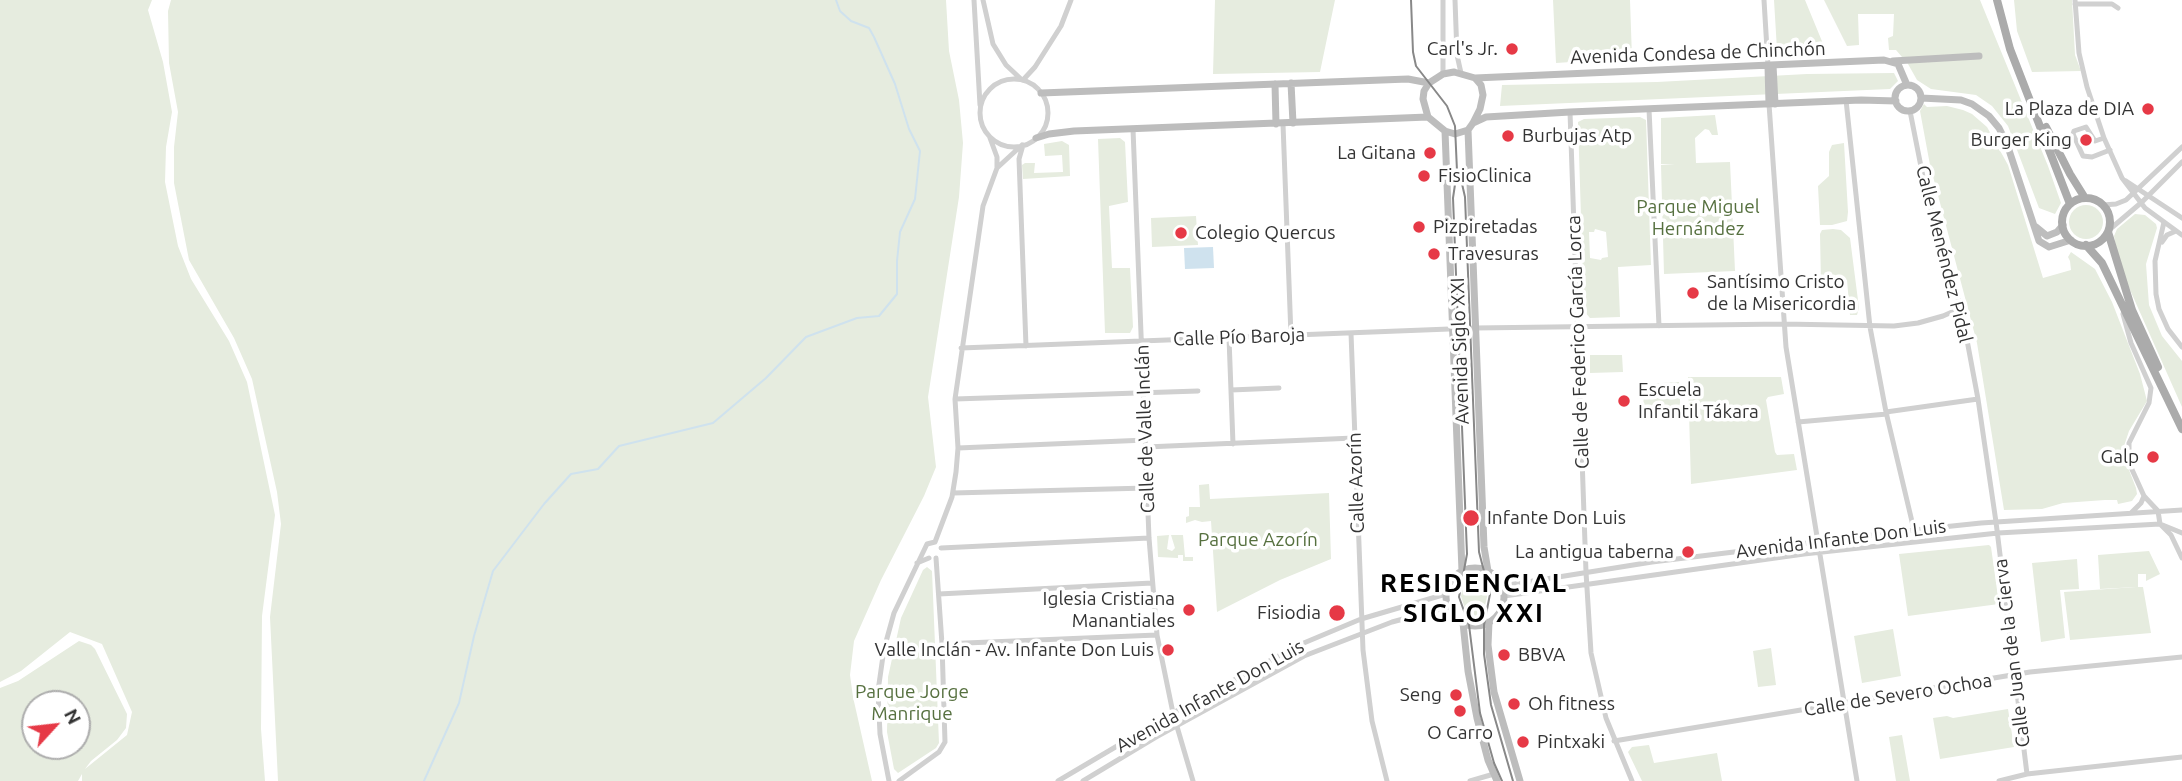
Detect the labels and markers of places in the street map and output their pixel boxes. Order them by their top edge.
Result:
place label: Carl's Jr. [1427,38,1498,60]
marker: Carl's Jr. [1504,41,1520,57]
place label: La Plaza de DIA [2005,98,2134,120]
marker: La Plaza de DIA [2140,101,2156,117]
place label: Burbujas Atp [1522,125,1632,147]
marker: Burbujas Atp [1500,128,1516,144]
place label: Burger King [1971,129,2072,151]
marker: Burger King [2078,132,2094,148]
place label: La Gitana [1337,142,1416,164]
marker: La Gitana [1422,145,1438,161]
place label: FisioClinica [1438,165,1532,187]
marker: FisioClinica [1416,168,1432,184]
place label: Pizpiretadas [1433,216,1537,238]
marker: Pizpiretadas [1411,219,1427,235]
place label: Colegio Quercus [1195,222,1335,244]
marker: Colegio Quercus [1173,225,1189,241]
place label: Travesuras [1448,243,1539,265]
marker: Travesuras [1426,246,1442,262]
place label: Santísimo Cristo de la Misericordia [1707,271,1856,315]
marker: Santísimo Cristo de la Misericordia [1685,285,1701,301]
place label: Escuela Infantil Tákara [1638,379,1759,423]
marker: Escuela Infantil Tákara [1616,393,1632,409]
place label: Galp [2101,446,2139,468]
marker: Galp [2145,449,2161,465]
place label: Infante Don Luis [1487,507,1626,529]
marker: Infante Don Luis [1461,508,1481,528]
place label: La antigua taberna [1515,541,1674,563]
marker: La antigua taberna [1680,544,1696,560]
place label: Iglesia Cristiana Manantiales [1043,588,1175,632]
marker: Iglesia Cristiana Manantiales [1181,602,1197,618]
place label: Fisiodia [1257,602,1321,624]
marker: Fisiodia [1327,603,1347,623]
place label: Valle Inclán - Av. Infante Don Luis [875,639,1154,661]
marker: Valle Inclán - Av. Infante Don Luis [1160,642,1176,658]
place label: BBVA [1518,644,1565,666]
marker: BBVA [1496,647,1512,663]
place label: Seng [1400,684,1442,706]
marker: Seng [1448,687,1464,703]
place label: Oh fitness [1528,693,1615,715]
marker: Oh fitness [1506,696,1522,712]
marker: O Carro [1452,703,1468,719]
place label: O Carro [1427,722,1493,744]
place label: Pintxaki [1537,731,1605,753]
marker: Pintxaki [1515,734,1531,750]

